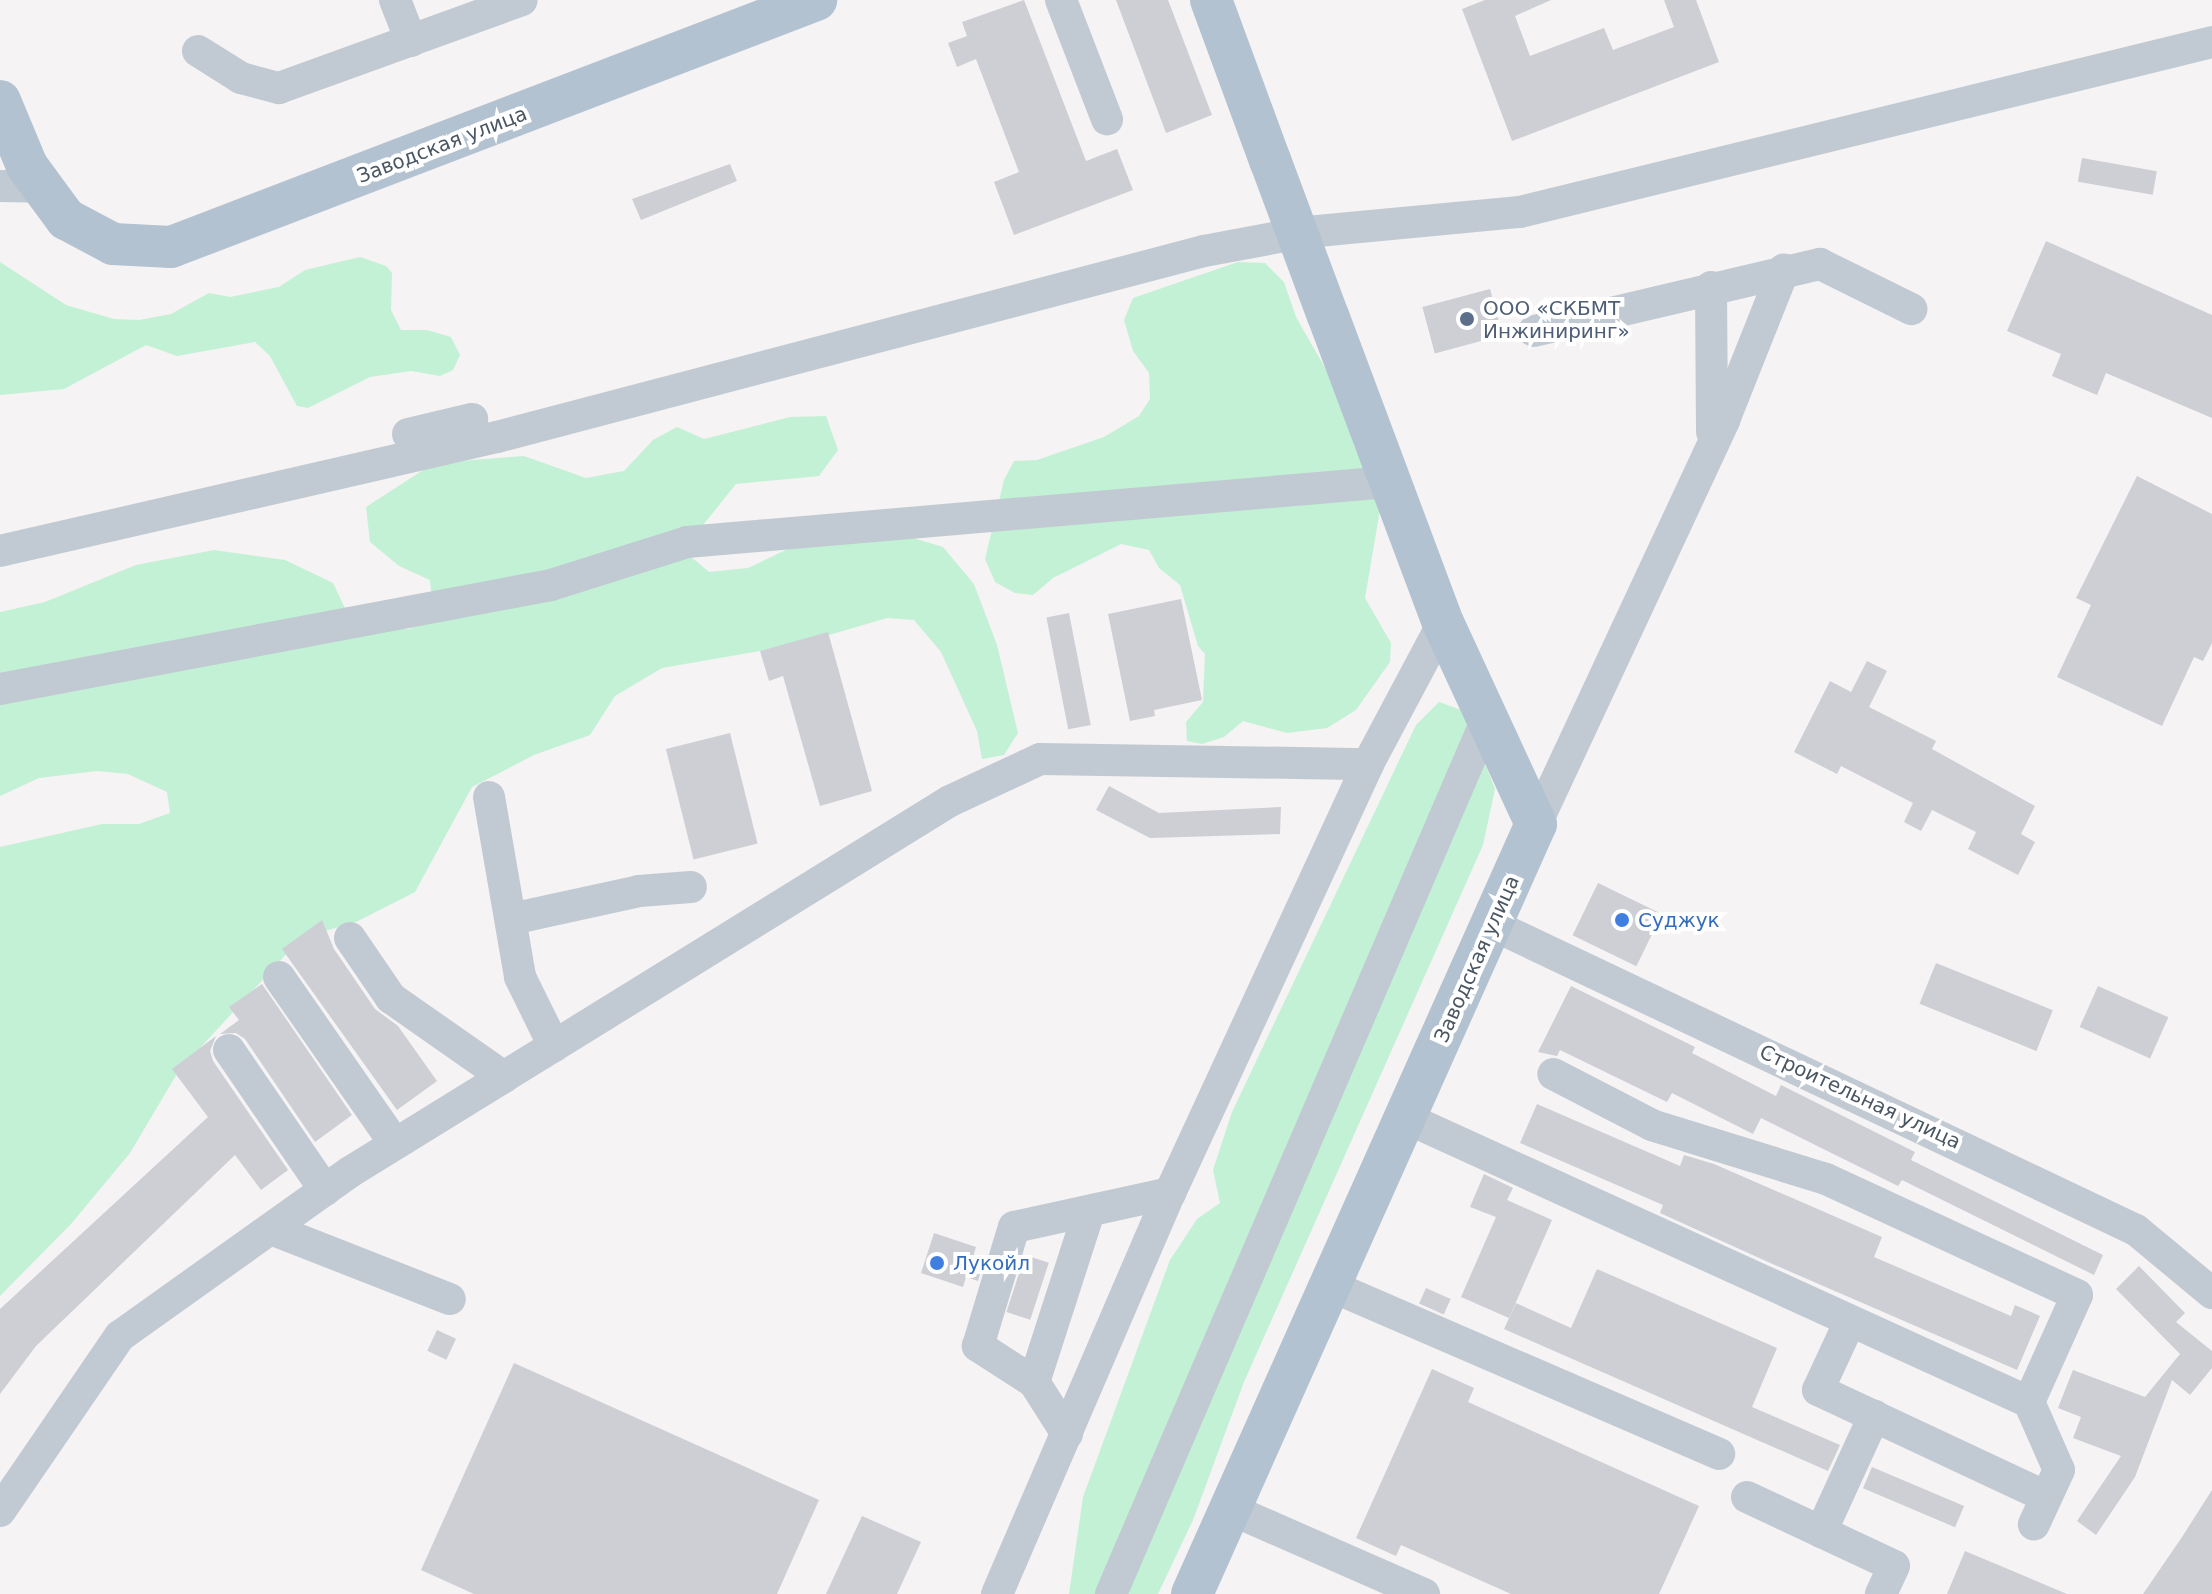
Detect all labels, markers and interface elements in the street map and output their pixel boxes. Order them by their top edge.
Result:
street label: Заводская улица [354,102,530,188]
place label: ООО «СКБМТ Инжиниринг» [1483,296,1630,343]
marker: ООО «СКБМТ Инжиниринг» [1458,310,1476,328]
street label: Заводская улица [1429,872,1525,1046]
place label: Суджук [1638,908,1720,932]
marker: Суджук [1613,911,1631,929]
street label: Строительная улица [1756,1040,1964,1154]
place label: Лукойл [953,1251,1030,1275]
marker: Лукойл [928,1254,946,1272]

